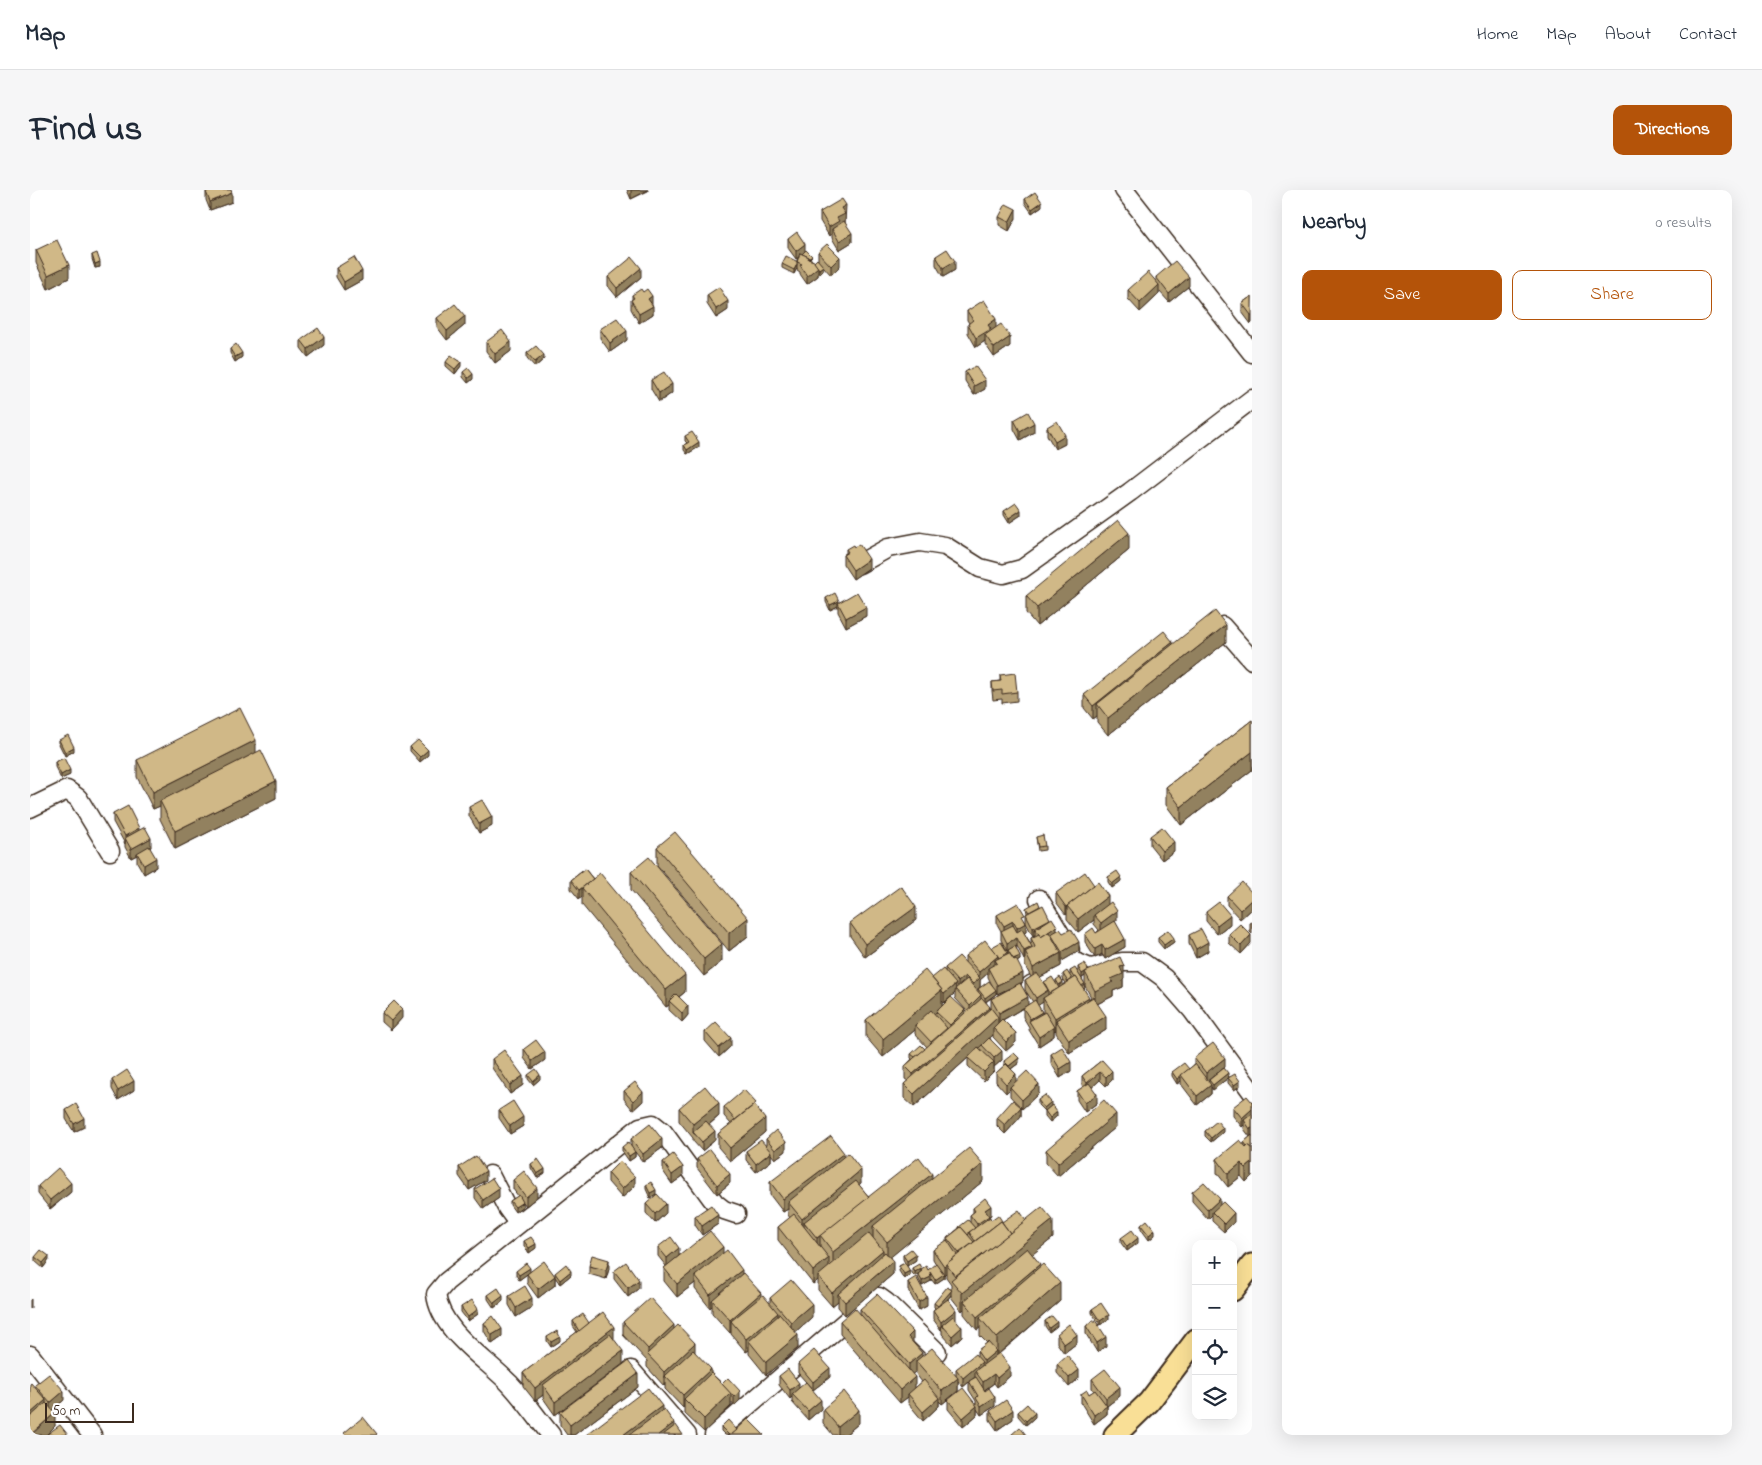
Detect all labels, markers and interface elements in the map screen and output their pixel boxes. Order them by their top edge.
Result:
text: Map [25,17,66,52]
text: Home [1477,22,1518,48]
text: Map [1546,22,1577,48]
text: About [1605,22,1651,48]
text: Contact [1679,22,1737,48]
text: Find us [30,105,142,156]
button: Directions [1613,105,1732,155]
text: Nearby [1302,208,1366,238]
text: 0 results [1656,211,1712,235]
button: Save [1302,270,1502,320]
button: Share [1512,270,1712,320]
map controls [1192,1240,1237,1420]
button: + [1192,1240,1237,1285]
button: − [1192,1285,1237,1330]
button: locate [1192,1330,1237,1375]
button: layers [1192,1375,1237,1420]
scale bar [45,1400,134,1423]
text: 50 m [52,1401,80,1422]

